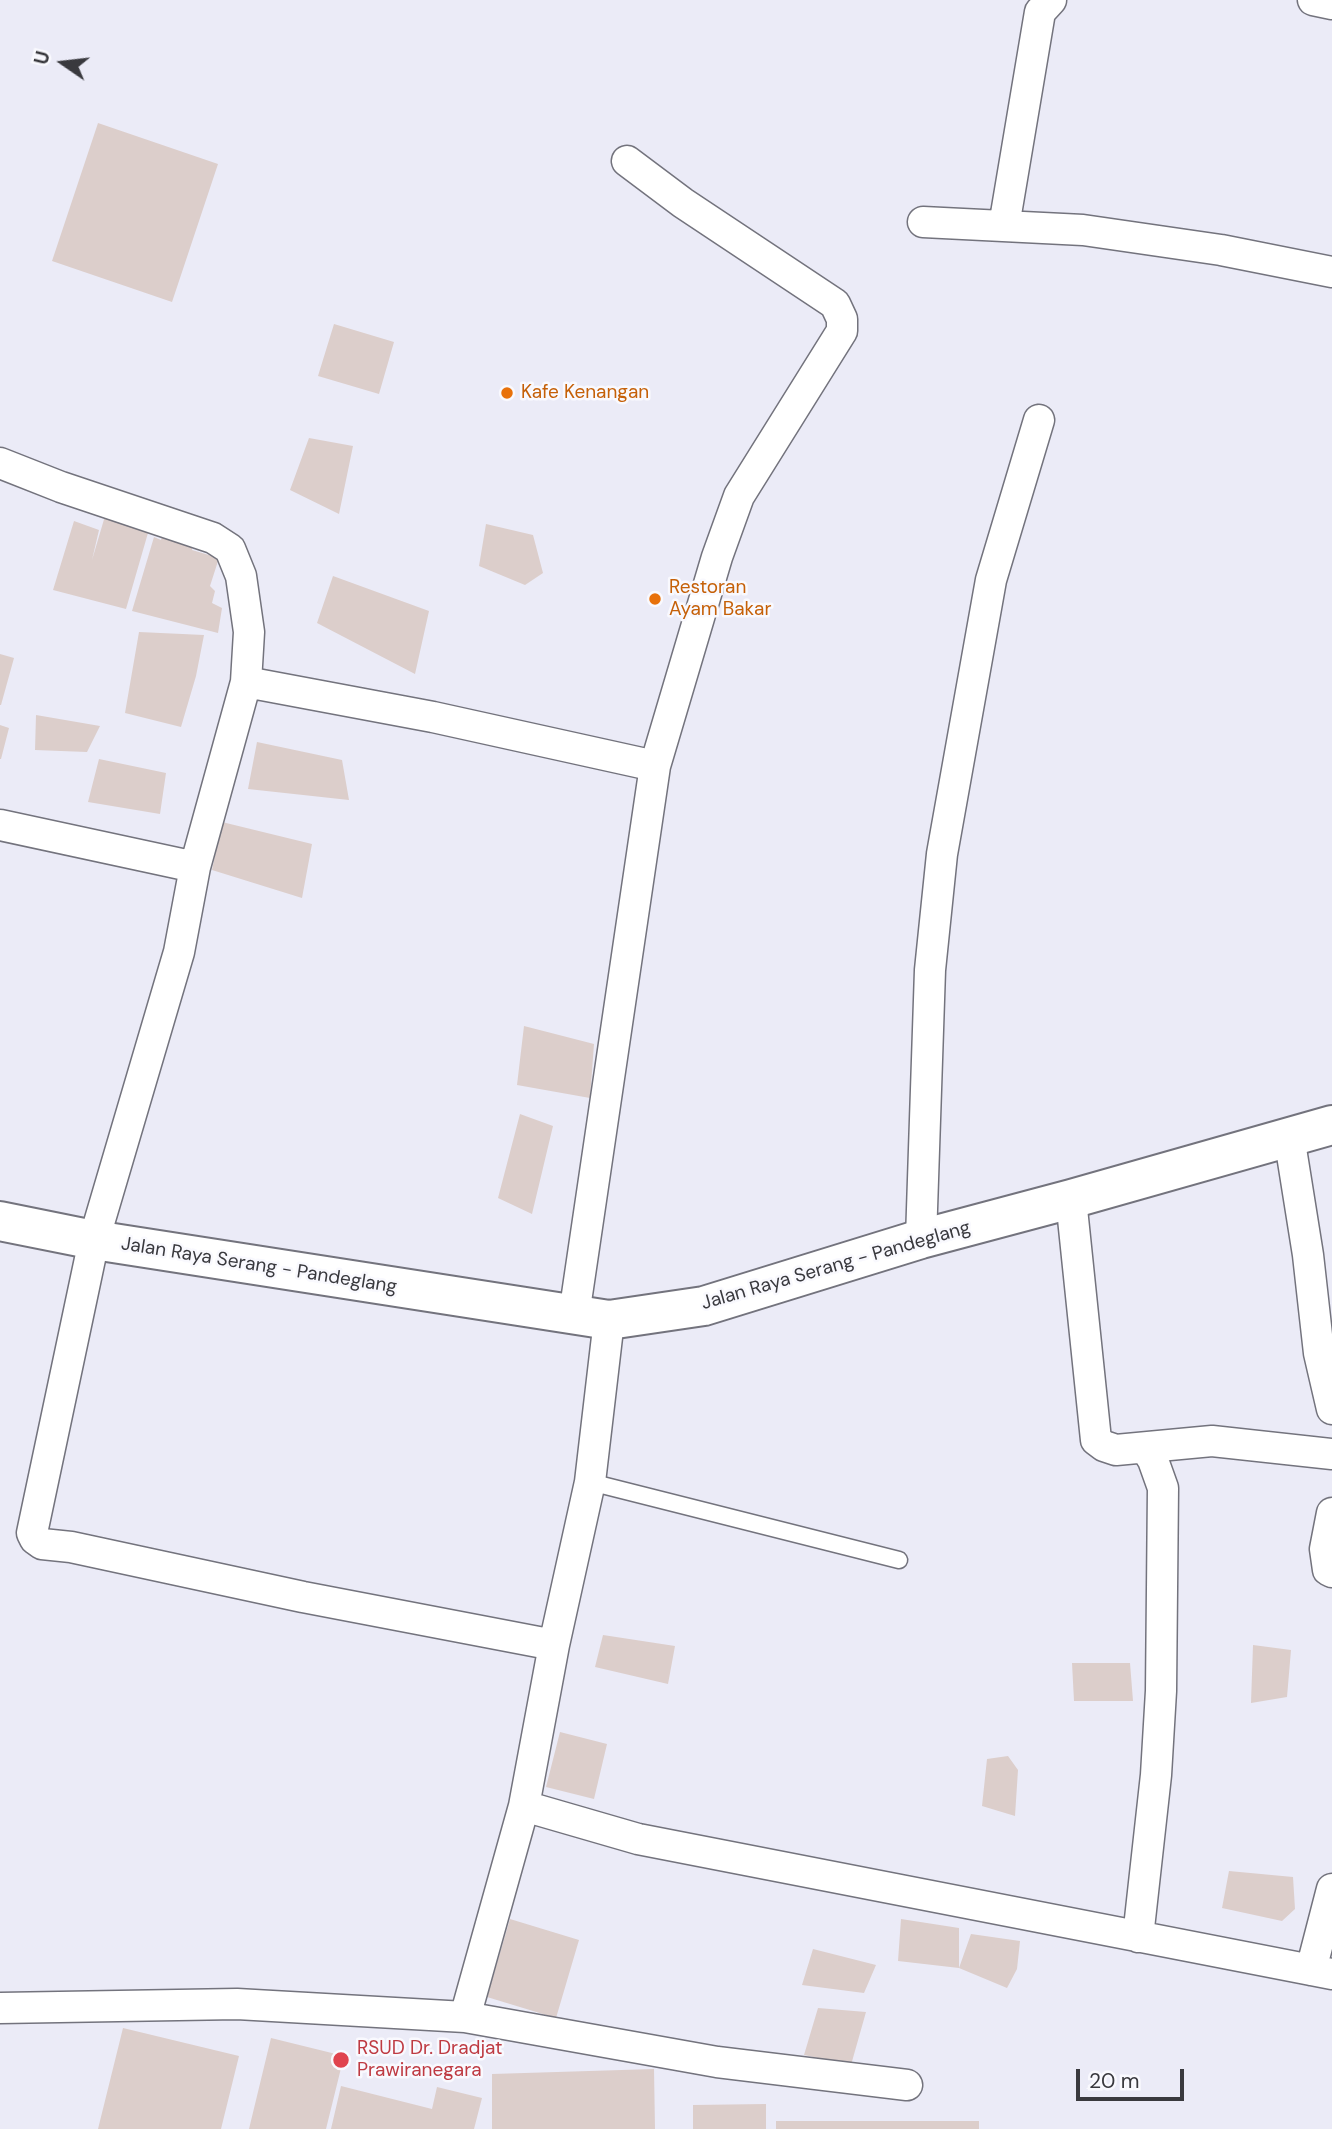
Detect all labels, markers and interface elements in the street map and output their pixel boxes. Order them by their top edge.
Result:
north arrow [28,28,98,98]
text: U [28,48,56,67]
place label: Kafe Kenangan [521,382,649,404]
marker: Kafe Kenangan [499,385,515,401]
place label: Restoran Ayam Bakar [669,577,771,621]
marker: Restoran Ayam Bakar [647,591,663,607]
street label: Jalan Raya Serang - Pandeglang [699,1217,973,1315]
street label: Jalan Raya Serang - Pandeglang [119,1233,399,1299]
place label: RSUD Dr. Dradjat Prawiranegara [357,2038,503,2082]
marker: RSUD Dr. Dradjat Prawiranegara [331,2050,351,2070]
scale bar [1080,2056,1188,2100]
text: 20 m [1089,2067,1140,2095]

